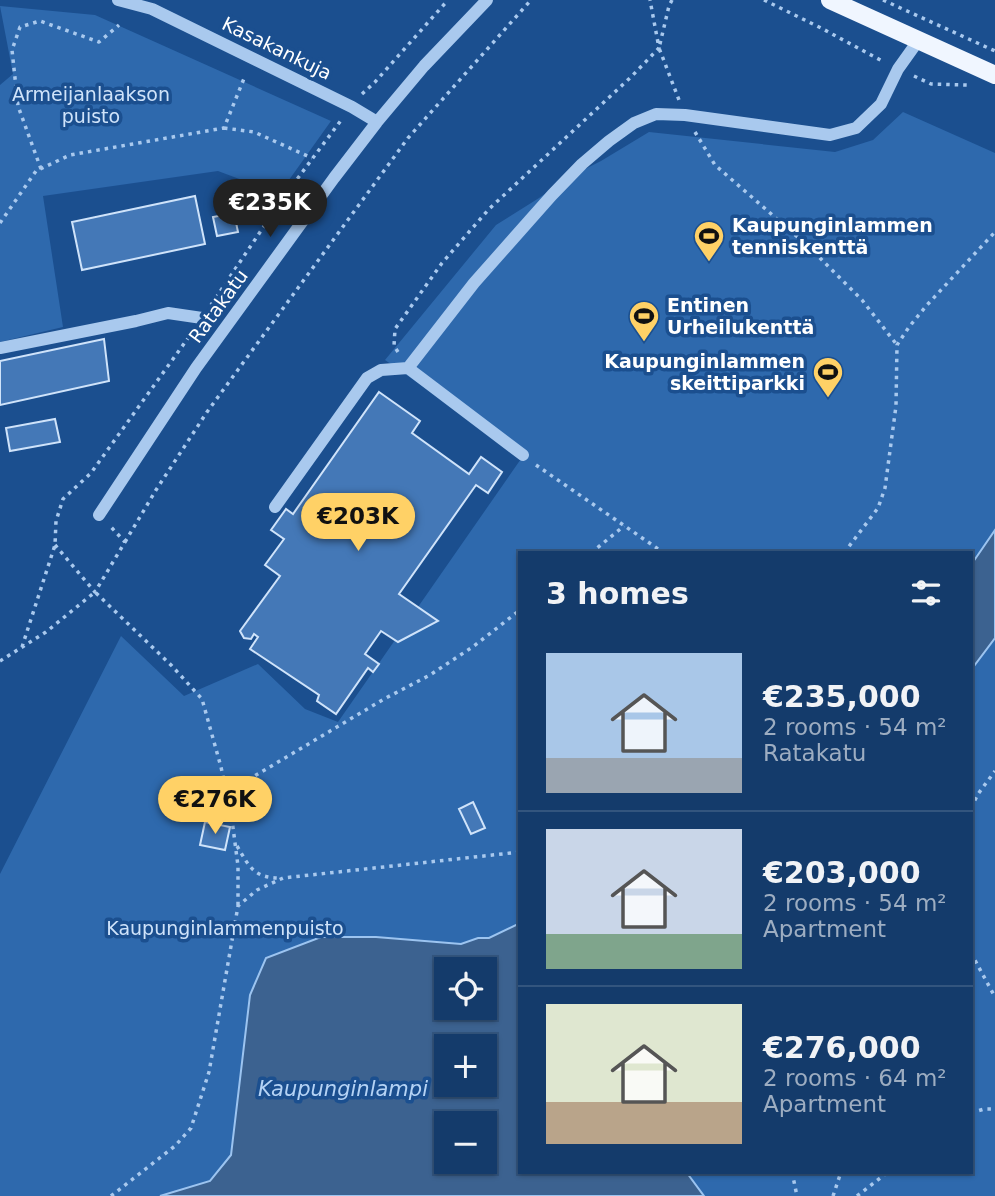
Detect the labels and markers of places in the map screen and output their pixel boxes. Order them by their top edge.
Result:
pin: €235K [221,180,319,239]
place label: Kaupunginlammen tenniskenttä [732,214,933,258]
sports icon: Kaupunginlammen tenniskenttä [692,219,726,263]
place label: Entinen Urheilukenttä [667,294,814,338]
sports icon: Entinen Urheilukenttä [627,299,661,343]
place label: Kaupunginlammen skeittiparkki [604,350,805,394]
sports icon: Kaupunginlammen skeittiparkki [811,355,845,399]
pin: €203K [309,494,407,553]
pin: €276K [166,776,264,836]

